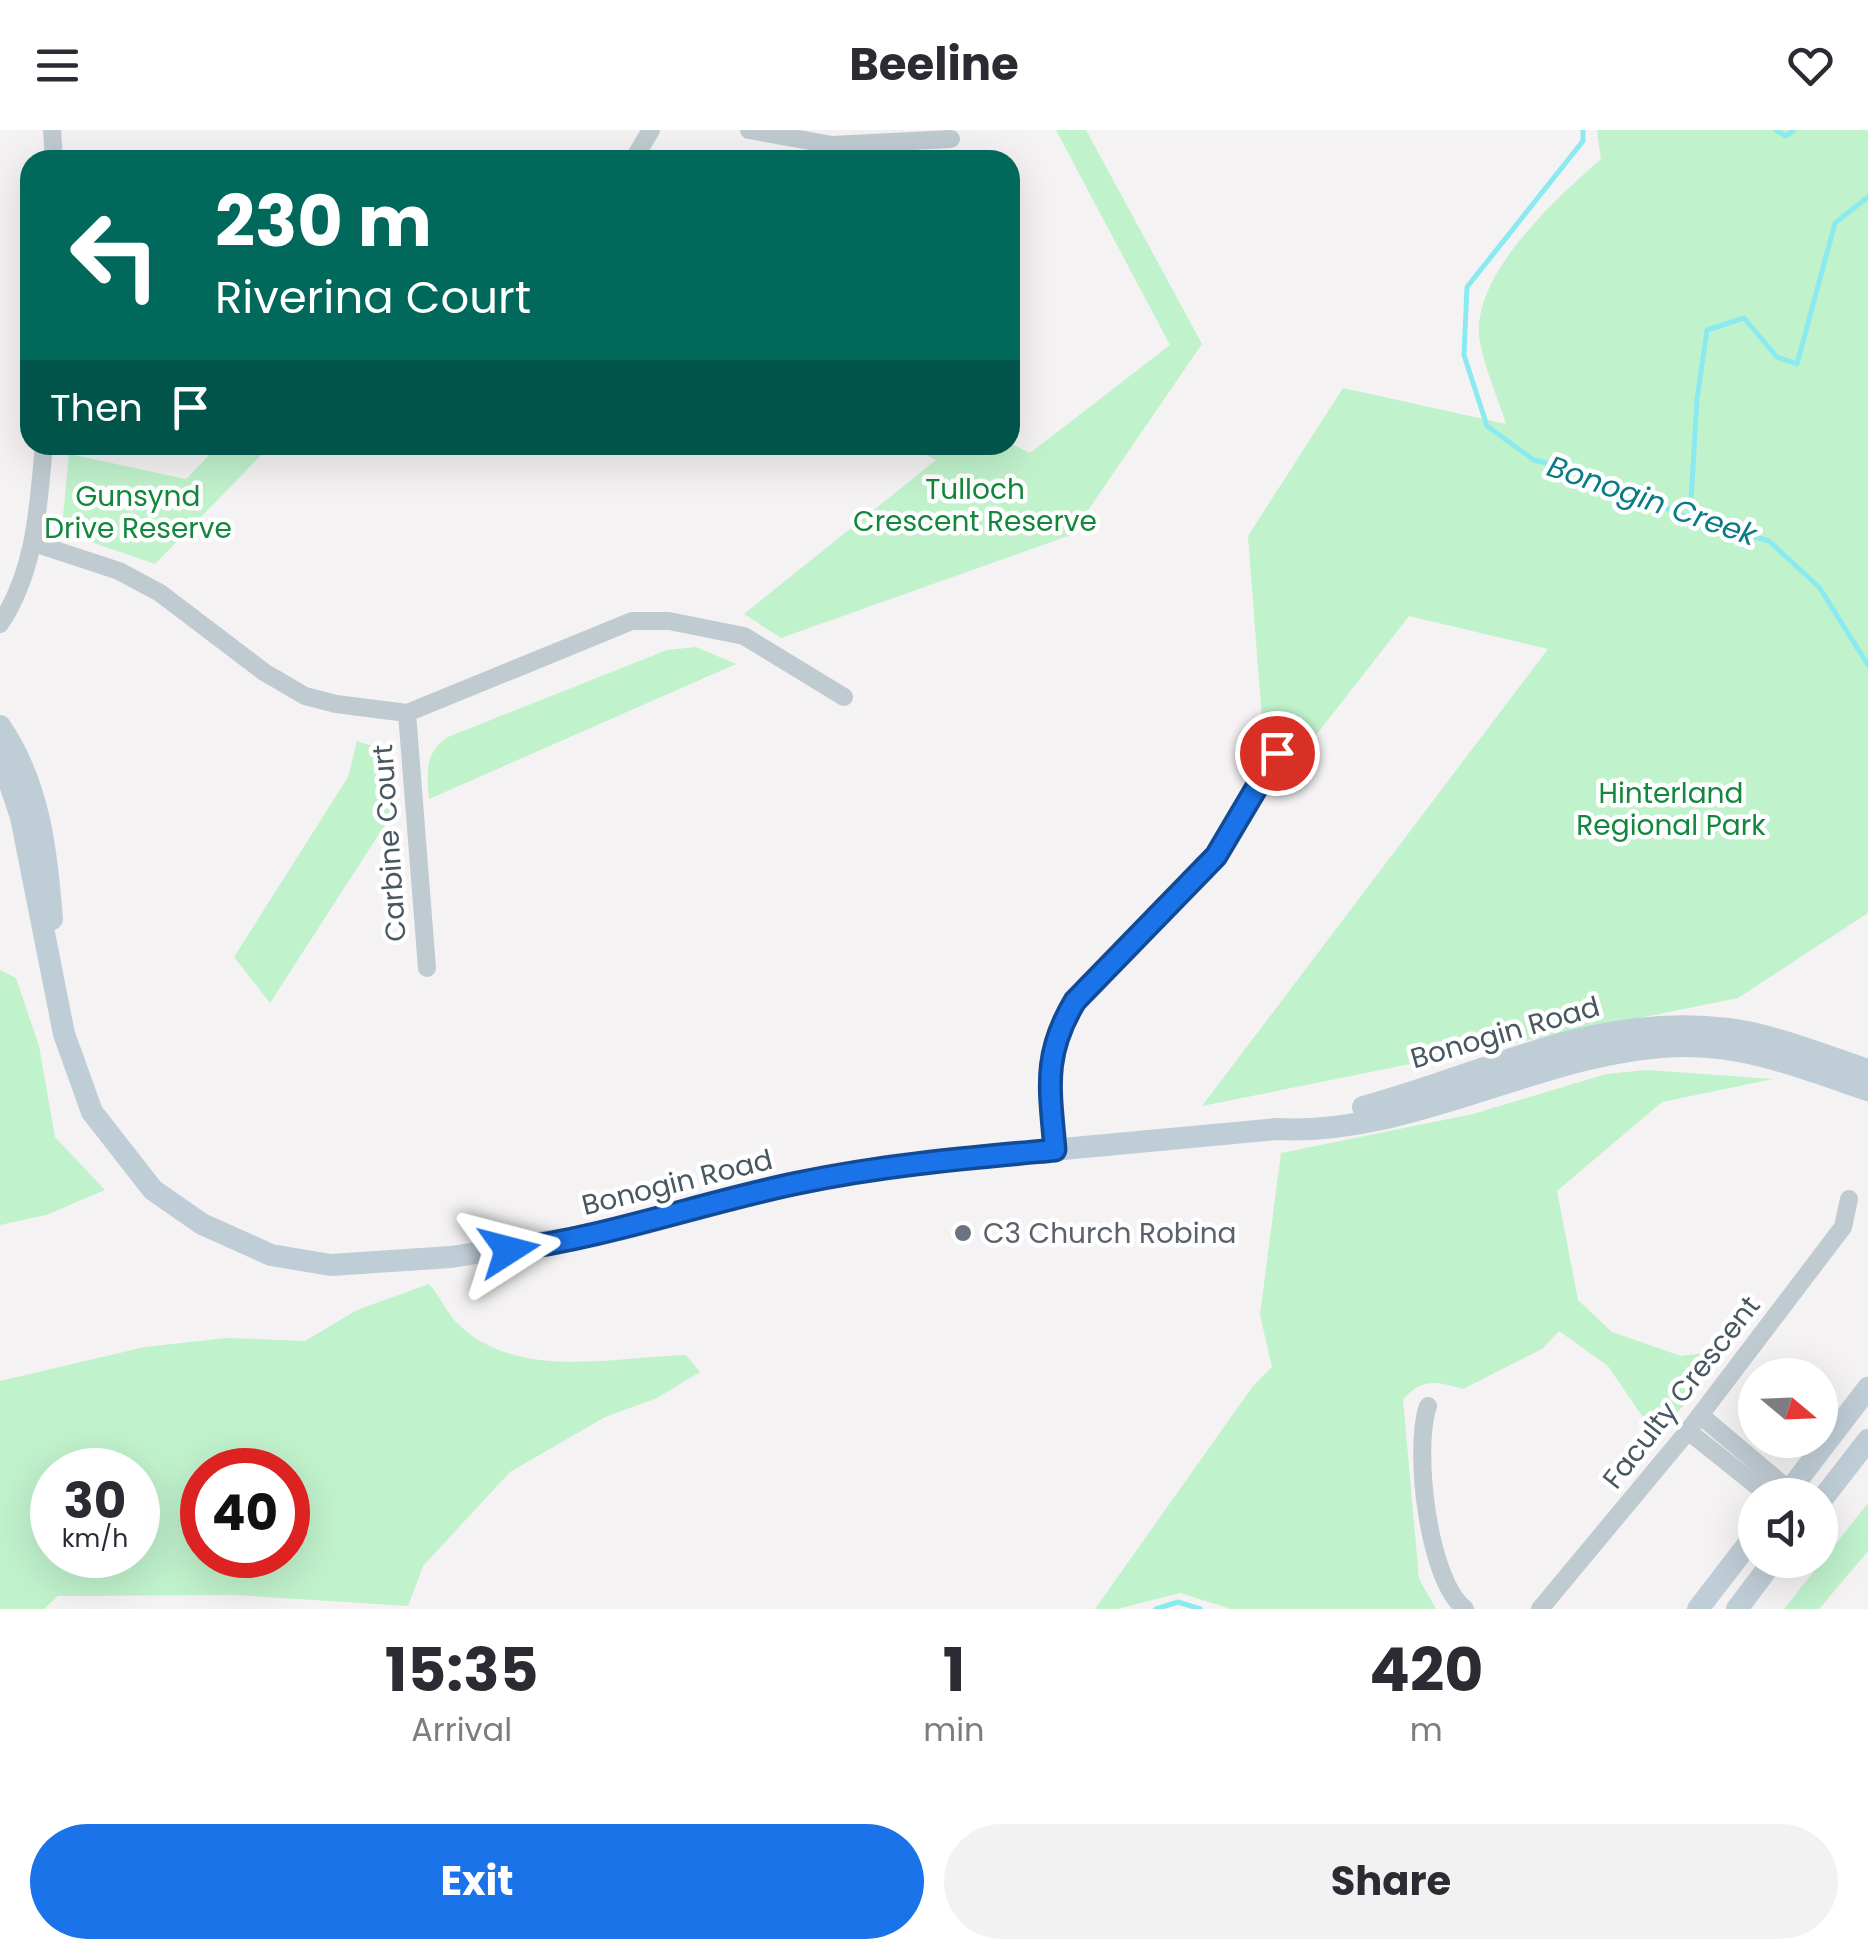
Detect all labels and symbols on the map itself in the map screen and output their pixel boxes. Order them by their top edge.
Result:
water label: Bonogin Creek [1542,445,1764,557]
park label: Tulloch Crescent Reserve [853,470,1097,541]
park label: Gunsynd Drive Reserve [44,477,232,548]
pin [1235,711,1320,796]
street label: Carbine Court [363,743,416,943]
park label: Hinterland Regional Park [1576,774,1766,845]
street label: Bonogin Road [1406,987,1604,1078]
street label: Bonogin Road [578,1140,776,1225]
position arrow [457,1198,561,1302]
place label: C3 Church Robina [983,1214,1237,1253]
marker: C3 Church Robina [952,1222,974,1244]
street label: Faculty Crescent [1594,1288,1769,1497]
north arrow [1738,1358,1838,1458]
speed limit sign: 40 [180,1448,310,1578]

